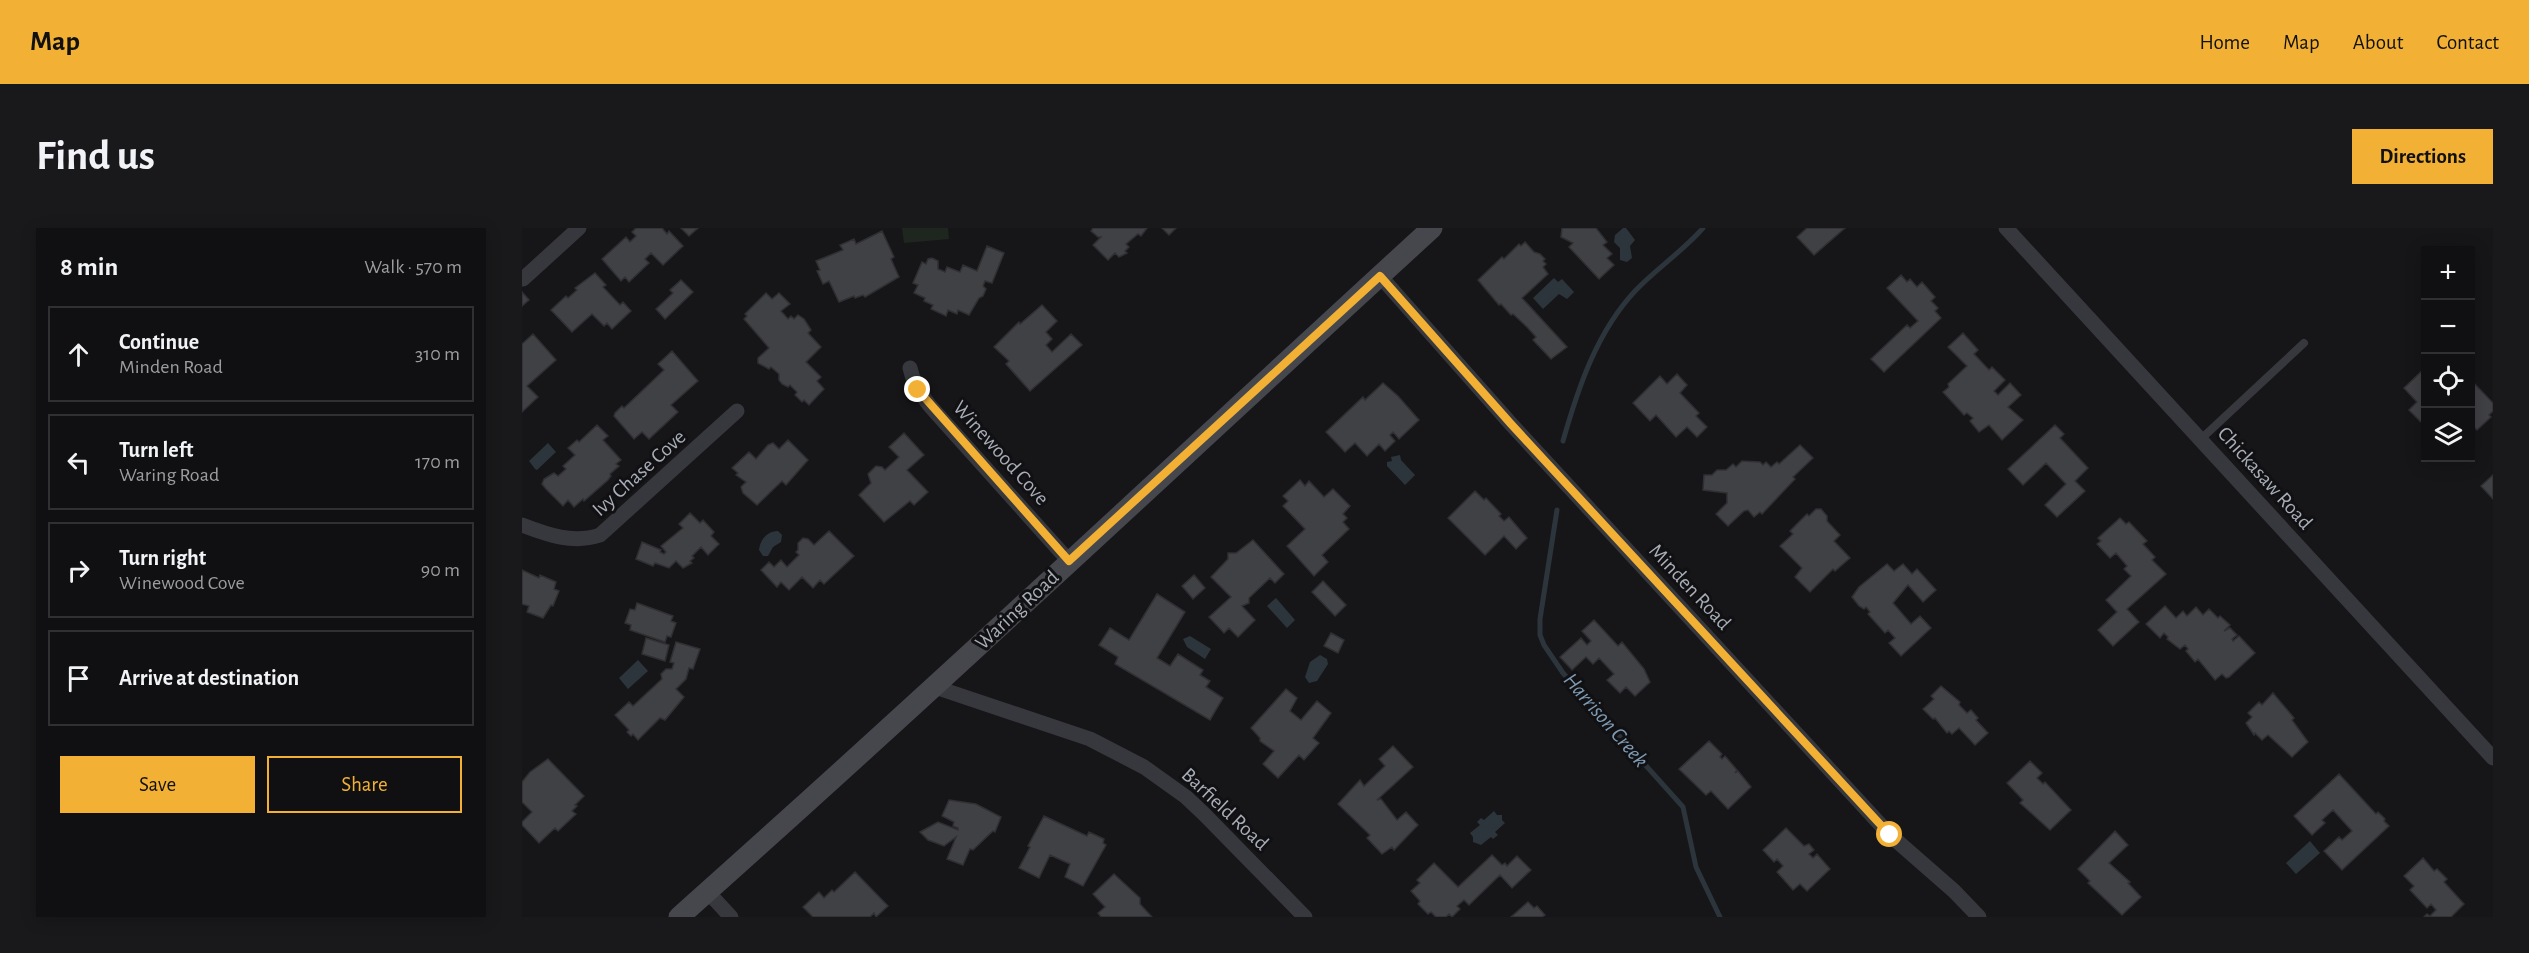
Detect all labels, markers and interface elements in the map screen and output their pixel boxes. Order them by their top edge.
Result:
text: Map [30,28,80,56]
text: Home [2199,32,2250,53]
text: Map [2283,32,2320,53]
text: About [2353,32,2403,53]
text: Contact [2436,32,2499,53]
button: Directions [2352,129,2493,184]
text: Find us [36,135,155,177]
map controls [2421,246,2475,462]
button: + [2421,246,2475,300]
text: 8 min [60,254,118,280]
text: Walk · 570 m [364,257,462,277]
button: − [2421,300,2475,354]
text: Continue [119,331,199,353]
icon: ahead [62,338,95,371]
text: 310 m [415,344,460,364]
button: locate [2421,354,2475,408]
text: Minden Road [119,357,223,377]
route end [904,376,930,402]
street label: Winewood Cove [949,397,1053,509]
button: layers [2421,408,2475,462]
street label: Chickasaw Road [2214,423,2317,534]
street label: Ivy Chase Cove [588,426,690,520]
text: Turn left [119,439,193,461]
icon: left [62,446,95,479]
text: 170 m [415,452,460,472]
text: Waring Road [119,465,219,485]
street label: Minden Road [1645,540,1735,634]
text: Turn right [119,547,206,569]
icon: right [62,554,95,587]
text: 90 m [421,560,460,580]
street label: Waring Road [971,566,1063,654]
text: Winewood Cove [119,573,245,593]
icon: arrive [62,662,95,695]
text: Arrive at destination [119,667,299,689]
water label: Harrison Creek [1559,669,1653,771]
button: Save [60,756,255,813]
button: Share [267,756,462,813]
street label: Barfield Road [1178,764,1273,854]
route start [1876,821,1902,847]

